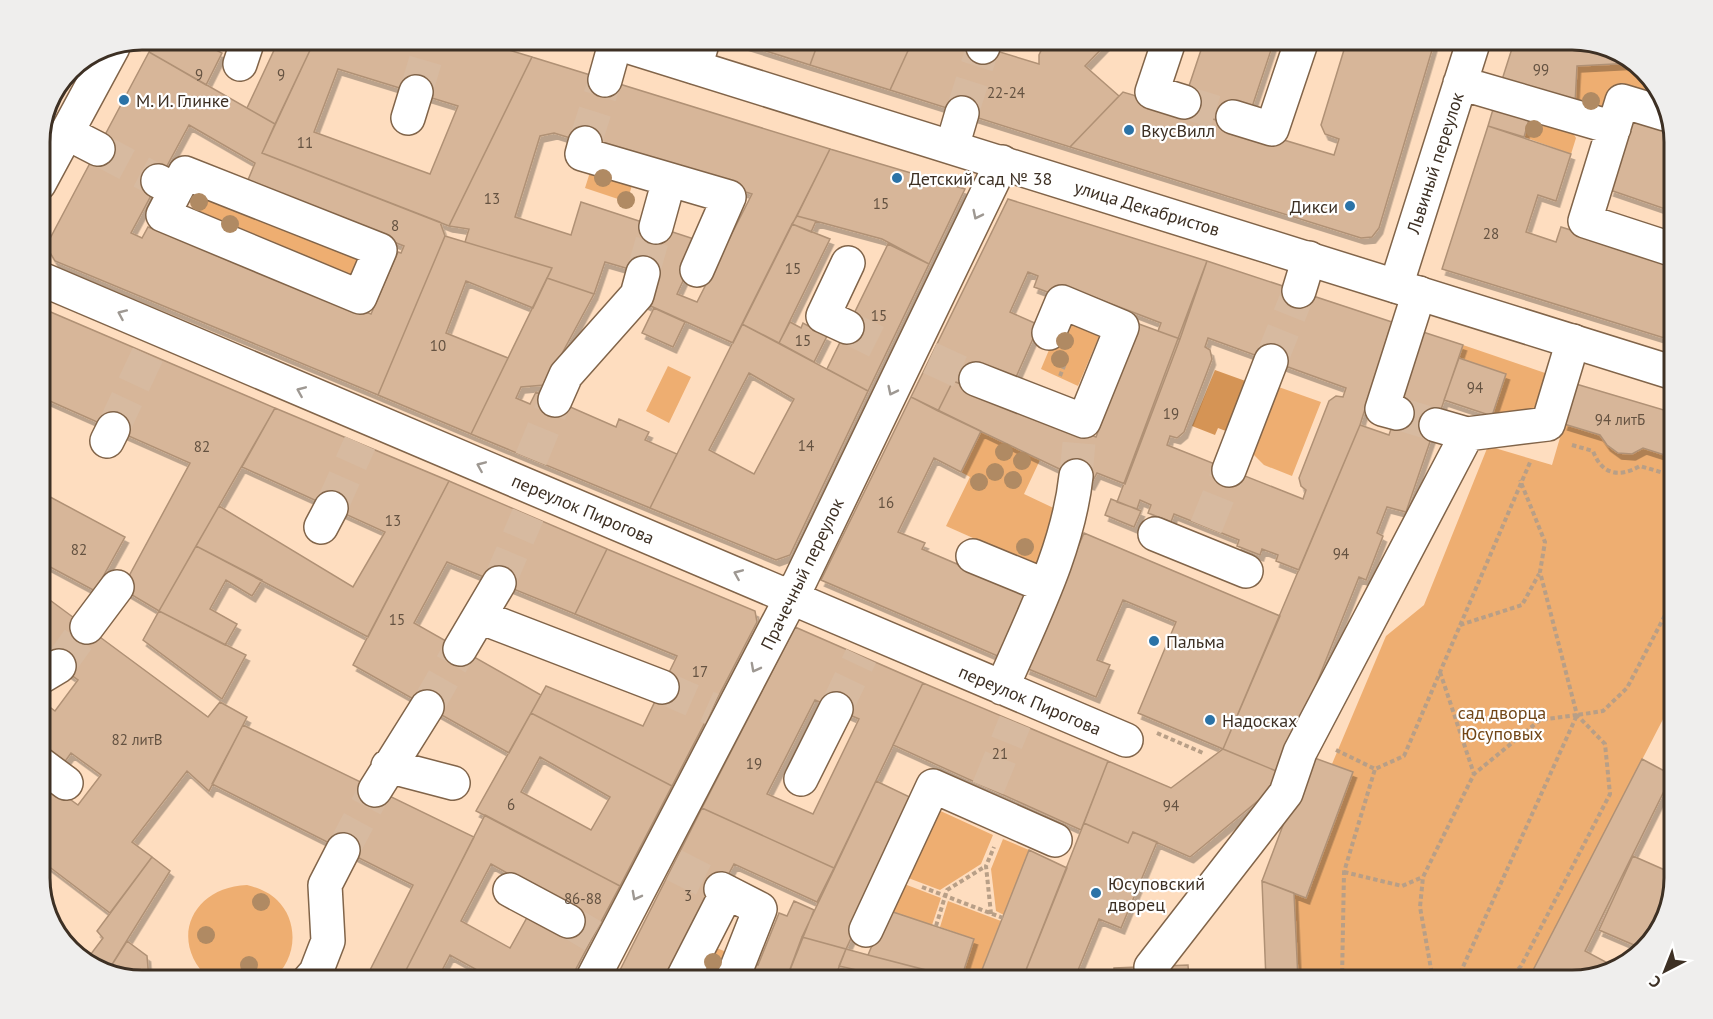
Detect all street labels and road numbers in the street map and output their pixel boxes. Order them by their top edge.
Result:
street label: Львиный переулок [1401,89,1469,238]
street label: улица Декабристов [1071,175,1223,241]
street label: переулок Пирогова [508,469,658,549]
street label: Прачечный переулок [755,494,849,654]
street label: переулок Пирогова [955,660,1105,740]

